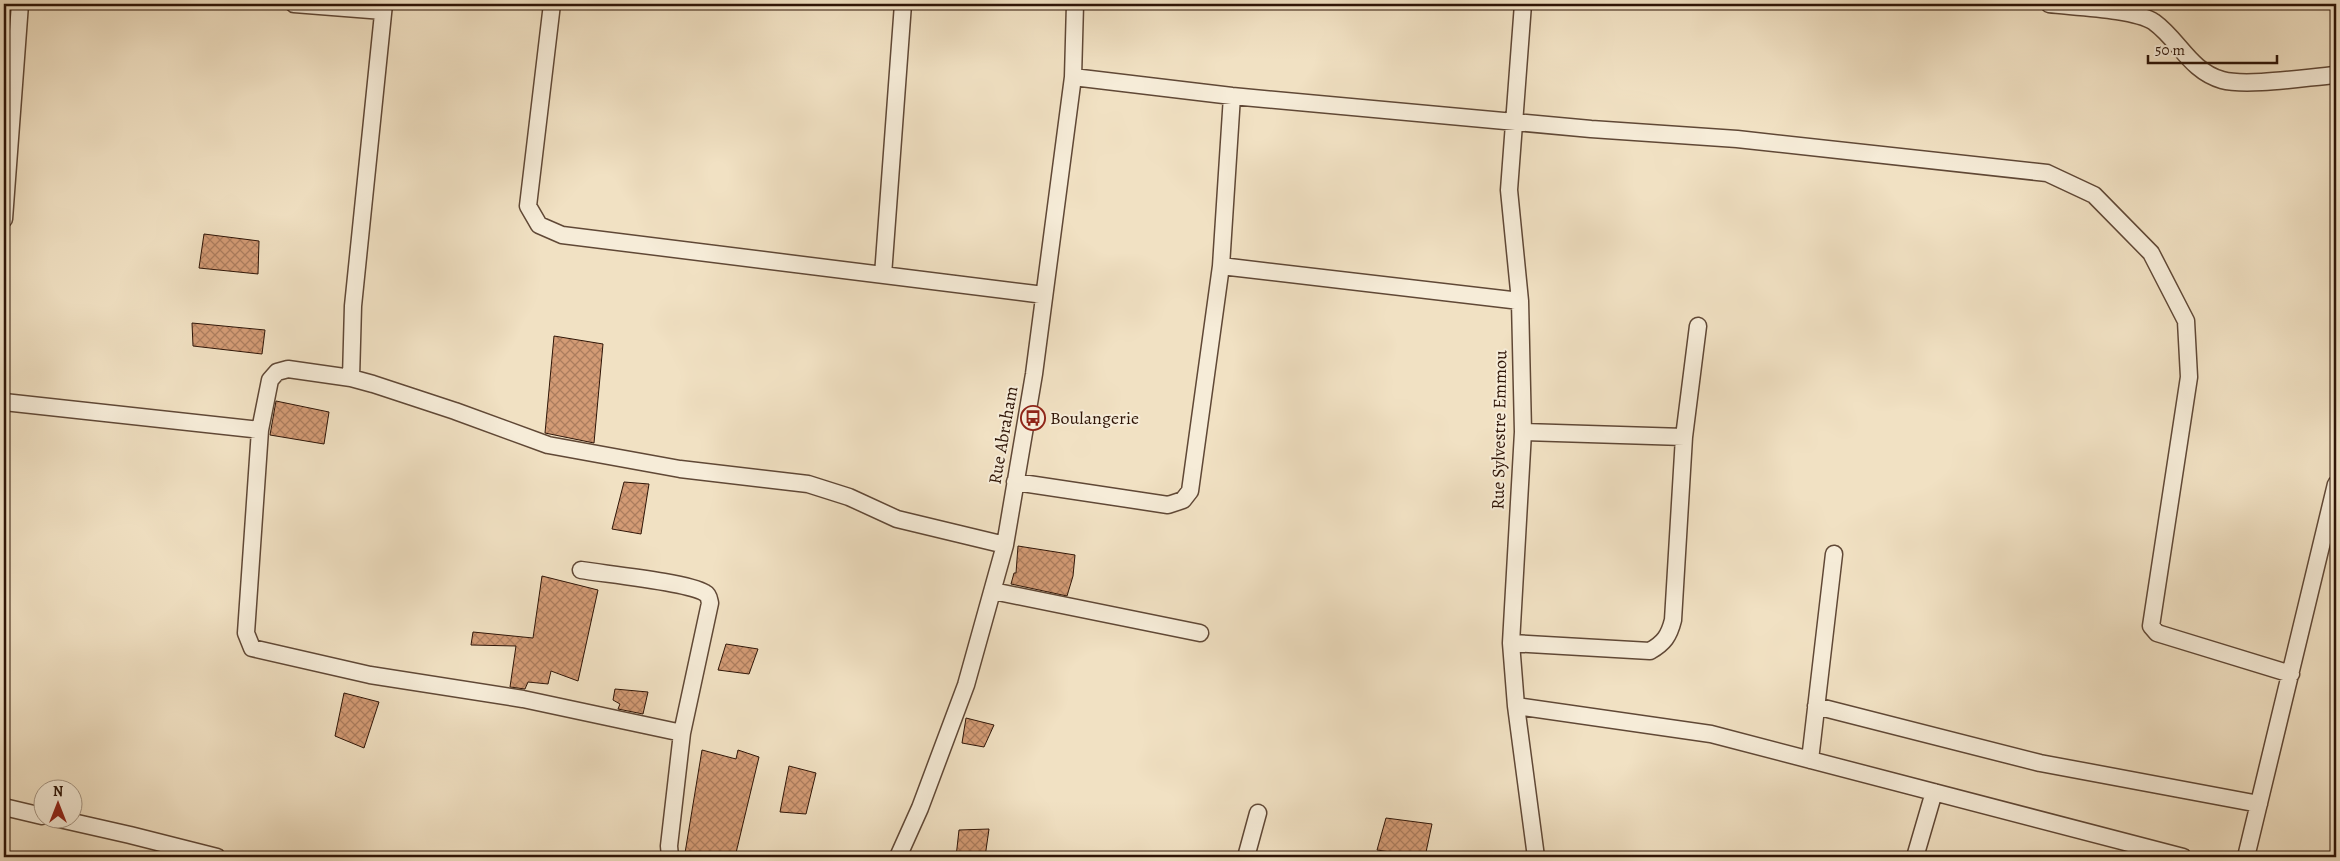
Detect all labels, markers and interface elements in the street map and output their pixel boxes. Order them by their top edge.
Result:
scale bar [2148,32,2276,64]
text: 50 m [2155,40,2185,60]
street label: Rue Sylvestre Emmou [1486,350,1512,510]
street label: Rue Abraham [983,384,1023,486]
bus stop icon: Boulangerie [1020,405,1046,431]
place label: Boulangerie [1050,406,1139,430]
north arrow [32,778,82,828]
text: N [53,782,63,801]

